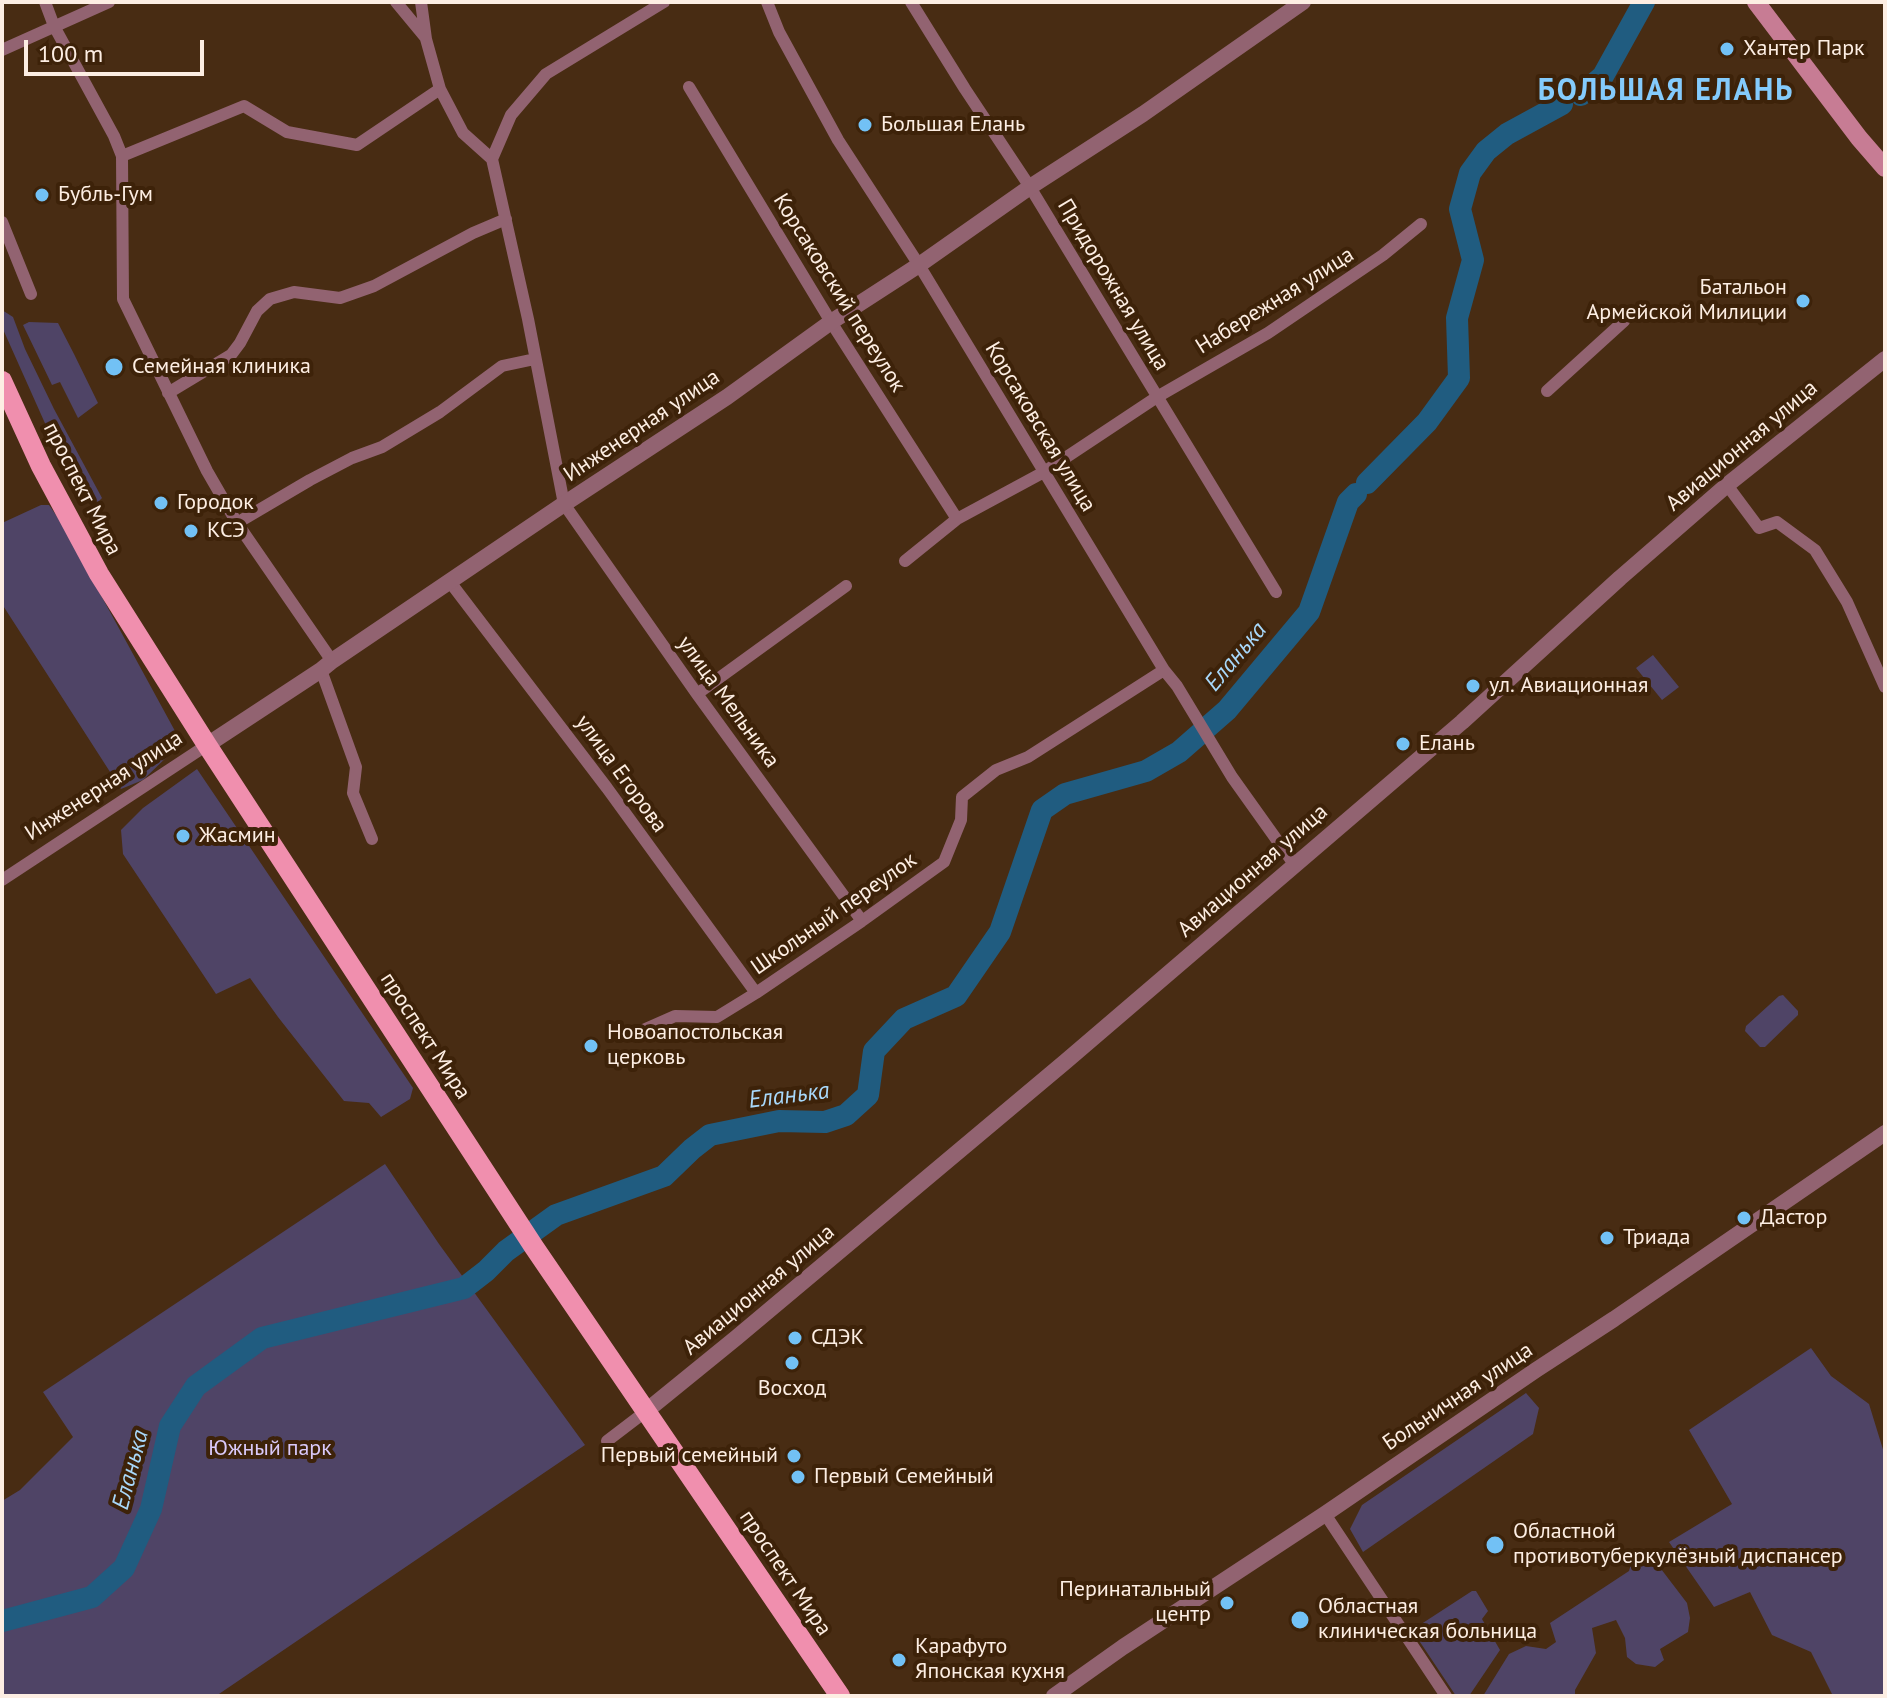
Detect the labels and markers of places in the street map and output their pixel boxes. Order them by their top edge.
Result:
place label: Хантер Парк [1743,36,1865,62]
marker: Хантер Парк [1718,40,1736,58]
place label: Большая Елань [881,112,1025,138]
marker: Большая Елань [856,116,874,134]
place label: Бубль-Гум [58,182,153,208]
marker: Бубль-Гум [33,186,51,204]
place label: Батальон Армейской Милиции [1586,275,1787,326]
marker: Батальон Армейской Милиции [1794,292,1812,310]
place label: Семейная клиника [132,354,311,380]
marker: Семейная клиника [103,356,125,378]
place label: Городок [177,490,254,516]
marker: Городок [152,494,170,512]
place label: КСЭ [207,518,245,544]
marker: КСЭ [182,522,200,540]
place label: ул. Авиационная [1489,673,1648,699]
marker: ул. Авиационная [1464,677,1482,695]
place label: Елань [1419,731,1475,757]
marker: Елань [1394,735,1412,753]
place label: Жасмин [199,823,276,849]
marker: Жасмин [174,827,192,845]
place label: Новоапостольская церковь [607,1020,783,1072]
marker: Новоапостольская церковь [582,1037,600,1055]
place label: Дастор [1760,1205,1827,1231]
marker: Дастор [1735,1209,1753,1227]
place label: Триада [1623,1225,1690,1251]
marker: Триада [1598,1229,1616,1247]
place label: СДЭК [811,1325,864,1351]
marker: СДЭК [786,1329,804,1347]
marker: Восход [783,1354,801,1372]
place label: Восход [758,1376,826,1402]
place label: Первый семейный [601,1443,778,1469]
marker: Первый семейный [785,1447,803,1465]
place label: Первый Семейный [814,1464,994,1490]
marker: Первый Семейный [789,1468,807,1486]
place label: Областной противотуберкулёзный диспансер [1513,1519,1843,1570]
marker: Областной противотуберкулёзный диспансер [1484,1534,1506,1556]
place label: Перинатальный центр [1059,1577,1211,1628]
marker: Перинатальный центр [1218,1594,1236,1612]
place label: Областная клиническая больница [1318,1594,1537,1646]
marker: Областная клиническая больница [1289,1609,1311,1631]
place label: Карафуто Японская кухня [915,1634,1065,1686]
marker: Карафуто Японская кухня [890,1651,908,1669]

